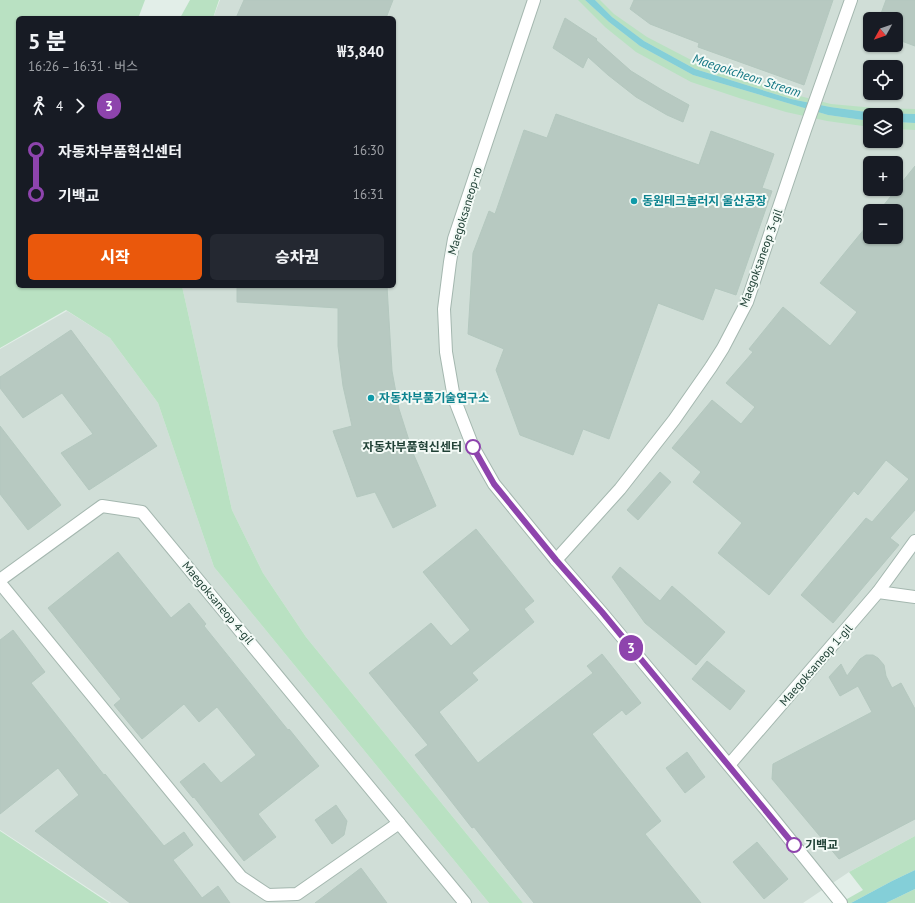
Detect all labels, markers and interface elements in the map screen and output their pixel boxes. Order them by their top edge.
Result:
north arrow [863,12,903,52]
map controls [863,12,903,244]
text: 5 분 [28,27,66,55]
text: ₩3,840 [337,42,384,61]
water label: Maegokcheon Stream [691,50,803,101]
text: 16:26 – 16:31 · 버스 [28,58,138,75]
button: locate [863,60,903,100]
icon: walk [28,95,50,117]
icon: forward [69,95,91,117]
text: 3 [105,97,113,115]
text: 4 [56,98,63,115]
button: layers [863,108,903,148]
text: 자동차부품혁신센터 [58,142,182,161]
text: 16:30 [353,142,384,159]
button: + [863,156,903,196]
street label: Maegoksaneop-ro [444,165,485,257]
text: 기백교 [58,186,99,205]
text: 16:31 [353,186,384,203]
place label: 동원테크놀러지 울산공장 [642,193,766,208]
marker: 동원테크놀러지 울산공장 [629,196,639,206]
button: − [863,204,903,244]
street label: Maegoksaneop 3-gil [736,206,785,309]
button: 시작 [28,234,202,280]
button: 승차권 [210,234,384,280]
place label: 자동차부품기술연구소 [379,390,489,405]
marker: 자동차부품기술연구소 [366,393,376,403]
place label: 자동차부품혁신센터 [363,439,462,454]
marker: 자동차부품혁신센터 [465,439,481,455]
street label: Maegoksaneop 4-gil [179,558,258,648]
street label: Maegoksaneop 1-gil [776,620,856,709]
line badge: 3 [618,635,644,661]
text: 3 [627,639,635,657]
marker: 기백교 [786,837,802,853]
place label: 기백교 [805,837,838,852]

